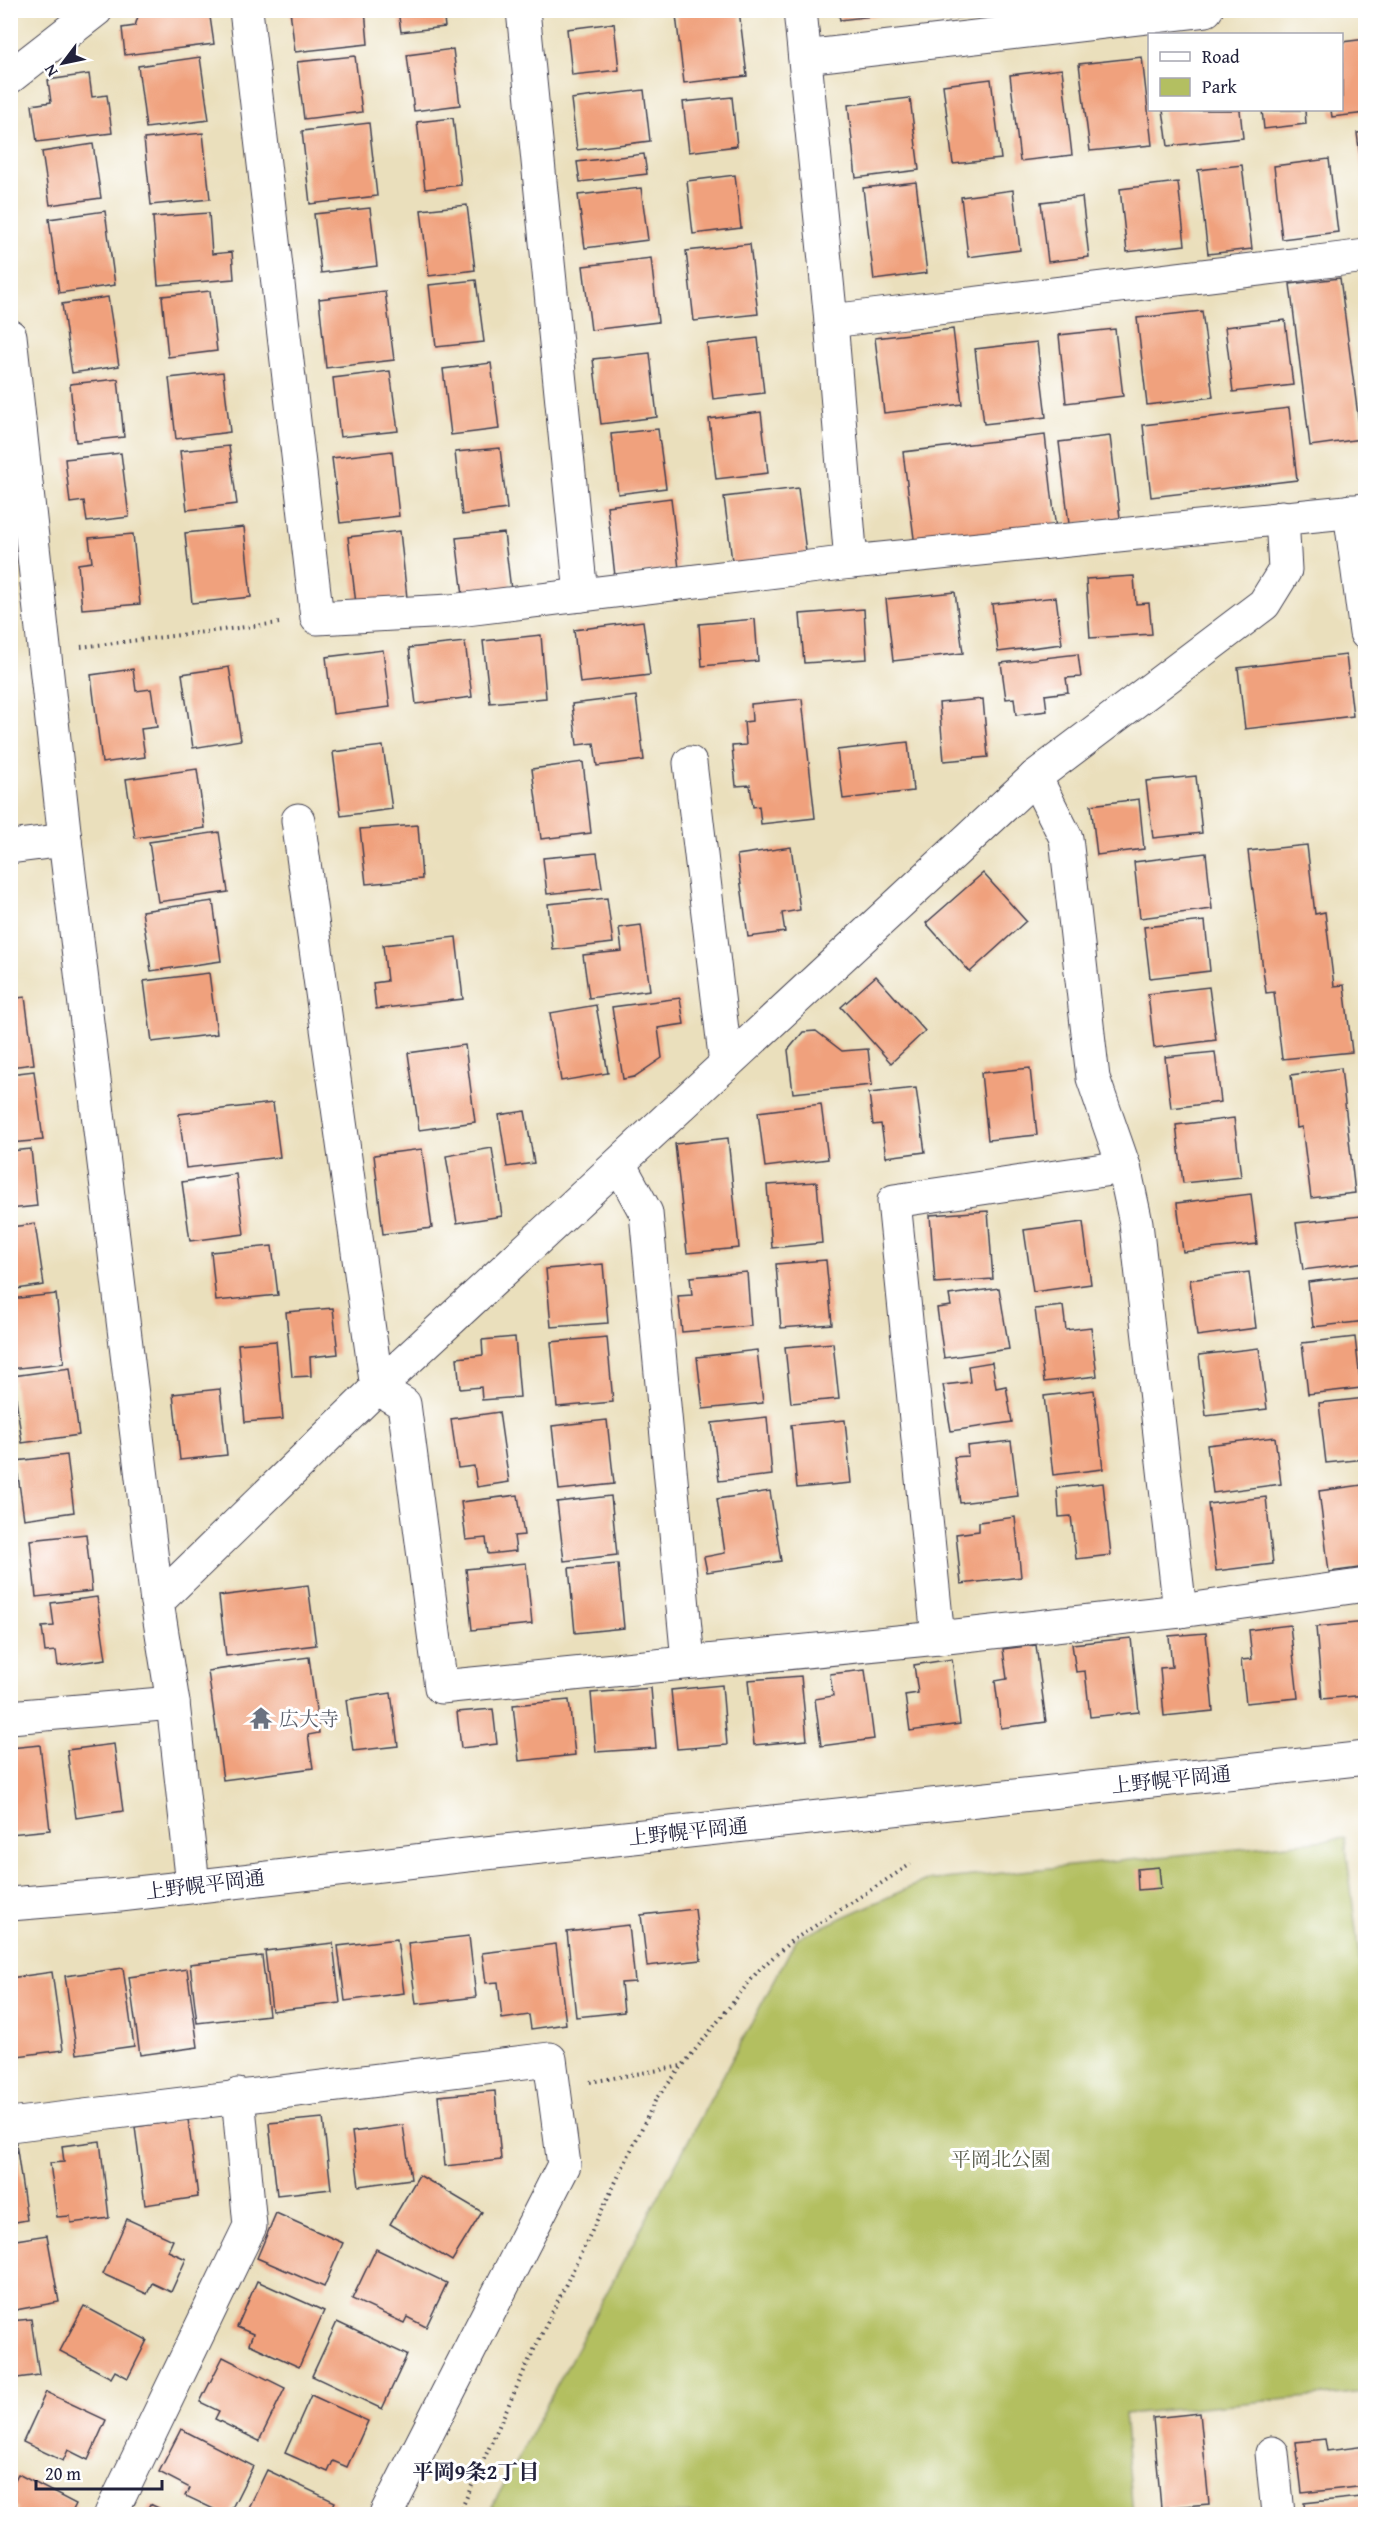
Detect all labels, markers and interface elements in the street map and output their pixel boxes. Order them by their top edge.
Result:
north arrow [33,33,93,93]
legend [1148,33,1343,111]
text: Road [1202,43,1240,70]
text: N [37,60,63,82]
text: Park [1202,73,1238,100]
place label: 広大寺 [279,1704,339,1733]
temple icon: 広大寺 [248,1705,274,1731]
street label: 上野幌平岡通 [1110,1758,1232,1800]
street label: 上野幌平岡通 [627,1810,749,1852]
street label: 上野幌平岡通 [144,1862,266,1906]
park label: 平岡北公園 [951,2144,1051,2173]
scale bar [36,2453,162,2491]
district label: 平岡9条2丁目 [413,2456,539,2487]
text: 20 m [45,2460,81,2487]

